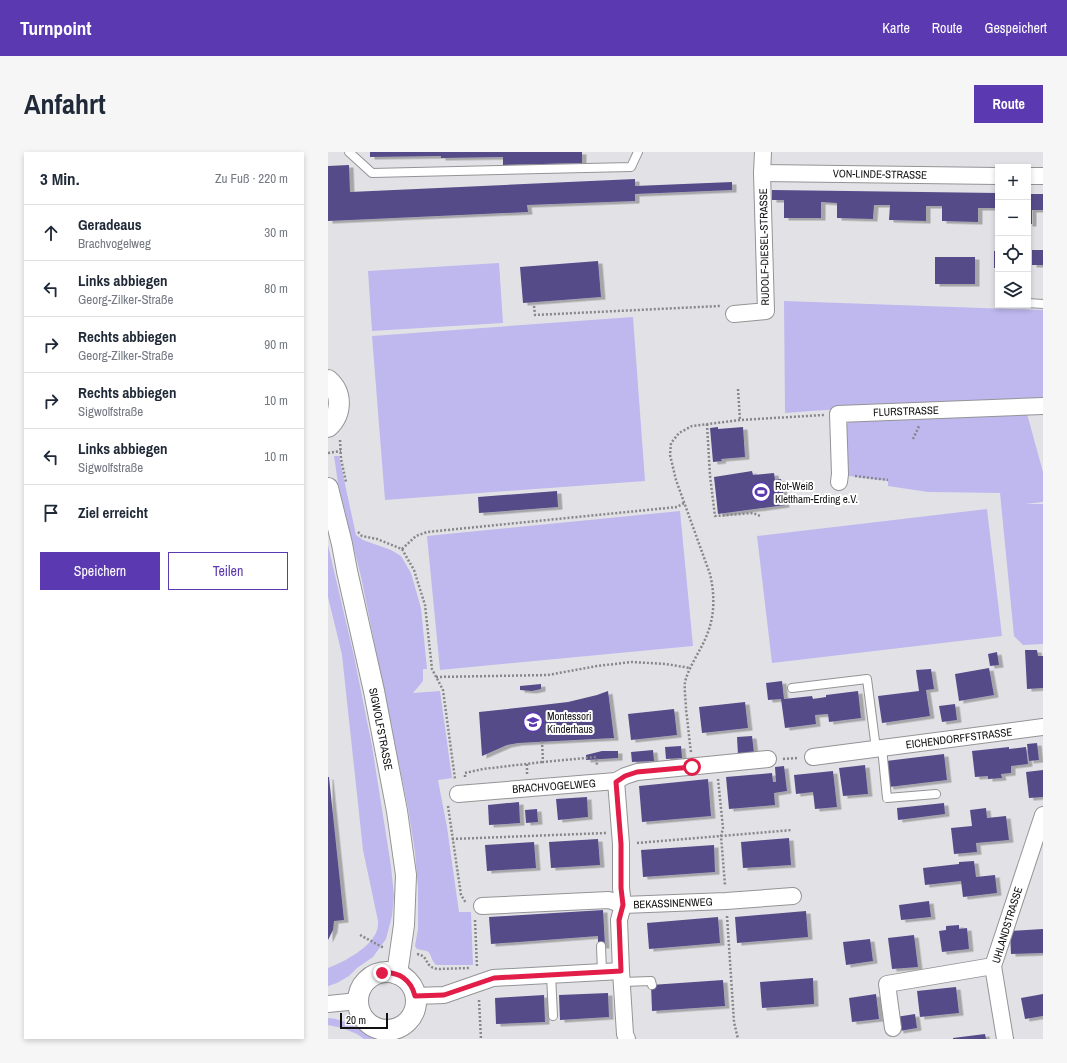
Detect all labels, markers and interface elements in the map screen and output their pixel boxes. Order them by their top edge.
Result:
text: Turnpoint [20,15,92,41]
text: Karte [882,19,910,37]
text: Route [932,19,962,37]
text: Gespeichert [984,19,1047,37]
text: Anfahrt [24,85,106,123]
button: Route [974,85,1043,123]
map controls [995,164,1031,308]
button: + [995,164,1031,200]
street label: VON-LINDE-STRASSE [833,166,927,182]
text: 3 Min. [40,167,80,190]
text: Zu Fuß · 220 m [215,170,288,187]
street label: RUDOLF-DIESEL-STRASSE [756,188,772,306]
button: − [995,200,1031,236]
text: Geradeaus [78,214,142,235]
icon: ahead [40,222,62,244]
text: 30 m [264,224,288,241]
text: Brachvogelweg [78,235,151,252]
button: locate [995,236,1031,272]
text: Links abbiegen [78,270,168,291]
button: layers [995,272,1031,308]
icon: left [40,278,62,300]
text: 80 m [264,280,288,297]
text: Georg-Zilker-Straße [78,291,173,308]
text: Rechts abbiegen [78,326,176,347]
icon: right [40,334,62,356]
text: 90 m [264,336,288,353]
text: Georg-Zilker-Straße [78,347,173,364]
text: Rechts abbiegen [78,382,176,403]
icon: right [40,390,62,412]
text: 10 m [264,392,288,409]
text: Sigwolfstraße [78,403,143,420]
street label: FLURSTRASSE [873,403,939,419]
text: Links abbiegen [78,438,168,459]
icon: left [40,446,62,468]
text: 10 m [264,448,288,465]
text: Sigwolfstraße [78,459,143,476]
place label: Rot-Weiß Klettham-Erding e.V. [775,479,858,506]
sports icon: Rot-Weiß Klettham-Erding e.V. [750,481,772,503]
icon: arrive [40,502,62,524]
text: Ziel erreicht [78,502,148,523]
button: Speichern [40,552,160,590]
button: Teilen [168,552,288,590]
street label: SIGWOLFSTRASSE [366,687,396,771]
place label: Montessori Kinderhaus [547,709,594,736]
school or university icon: Montessori Kinderhaus [522,711,544,733]
street label: EICHENDORFFSTRASSE [905,725,1013,751]
route start [683,758,701,776]
street label: BRACHVOGELWEG [512,776,596,796]
street label: UHLANDSTRASSE [989,885,1025,965]
street label: BEKASSINENWEG [633,895,713,911]
route end [373,964,391,982]
scale bar [340,1011,388,1030]
text: 20 m [346,1013,366,1027]

